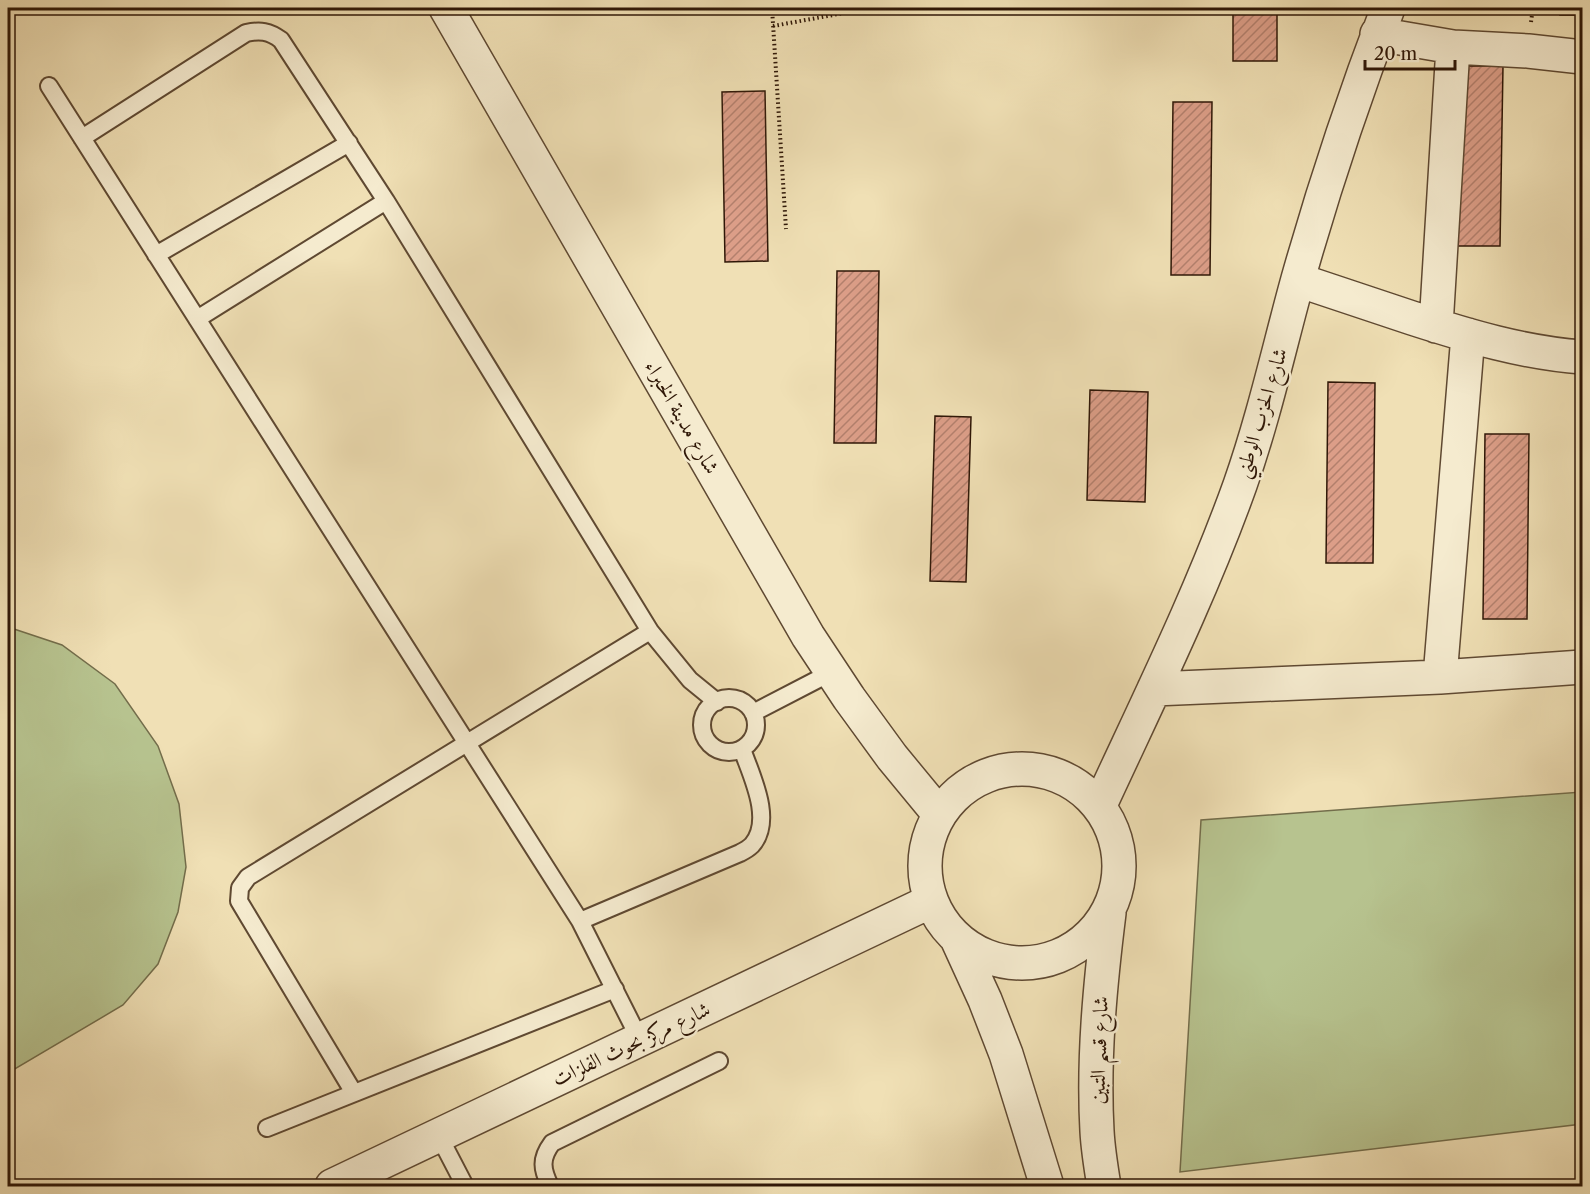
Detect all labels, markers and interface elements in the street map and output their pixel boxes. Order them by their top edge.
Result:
scale bar [1365,33,1455,71]
text: 20 m [1374,43,1418,65]
street label: شارع الحزب الوطني [1229,345,1300,483]
street label: شارع مدينة الخبراء [635,355,725,481]
street label: شارع مركز بحوث الفلزات [548,996,716,1097]
street label: شارع قسم التبين [1084,996,1122,1105]

